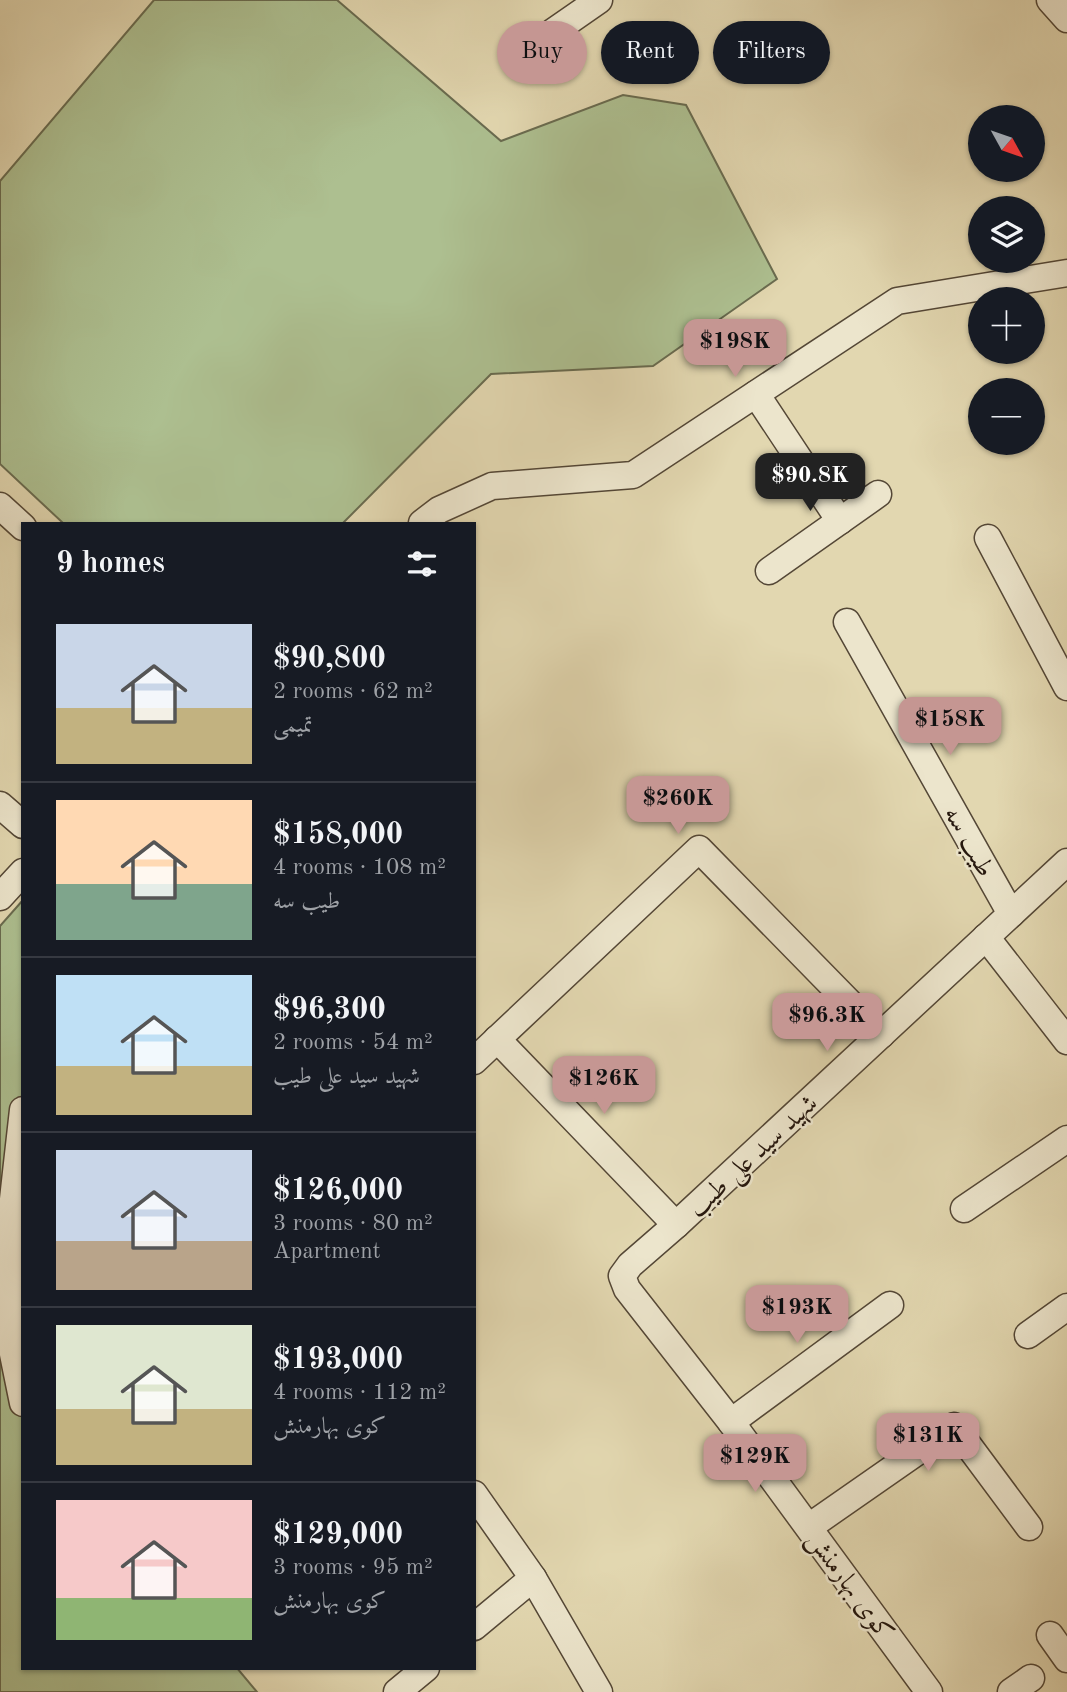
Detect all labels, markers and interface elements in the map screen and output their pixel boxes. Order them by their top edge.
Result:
chip: Buy [497,21,587,84]
chip: Rent [601,21,699,84]
chip: Filters [713,21,830,84]
north arrow [968,105,1045,182]
map controls [968,105,1045,455]
button: layers [968,196,1045,273]
button: + [968,287,1045,364]
pin: $198K [686,320,784,379]
text: $198K [699,330,771,353]
button: − [968,378,1045,455]
pin: $90.8K [753,454,867,513]
text: $90.8K [771,464,849,487]
icon: filters [403,545,441,583]
text: 9 homes [56,549,165,579]
text: $90,800 [273,644,386,674]
icon: home [112,652,196,736]
text: 2 rooms · 62 m² [273,680,433,703]
pin: $158K [901,698,999,757]
text: $158K [914,708,986,731]
text: تمیمی [273,714,313,737]
pin: $260K [629,776,727,836]
text: $260K [642,787,714,810]
street label: طیب سه [937,802,998,882]
text: $158,000 [273,820,403,850]
icon: home [112,828,196,912]
text: 4 rooms · 108 m² [273,856,446,879]
text: طیب سه [273,890,340,913]
pin: $96.3K [770,993,884,1053]
text: $96,300 [273,995,386,1025]
icon: home [112,1003,196,1087]
text: $96.3K [788,1004,866,1027]
text: 2 rooms · 54 m² [273,1031,433,1054]
pin: $126K [555,1056,653,1116]
text: شهید سید علی طیب [273,1065,420,1088]
text: $126K [568,1067,640,1090]
street label: شهید سید علی طیب [684,1090,826,1226]
text: $126,000 [273,1176,403,1206]
icon: home [112,1178,196,1262]
text: 3 rooms · 80 m² [273,1212,433,1235]
text: Apartment [273,1240,381,1263]
pin: $193K [748,1286,846,1345]
text: $193K [761,1296,833,1319]
text: $193,000 [273,1345,403,1375]
icon: home [112,1353,196,1437]
text: 4 rooms · 112 m² [273,1381,446,1404]
pin: $131K [879,1414,977,1473]
text: کوی بهارمنش [273,1415,386,1438]
text: $131K [892,1424,964,1447]
pin: $129K [706,1434,804,1494]
text: $129K [719,1445,791,1468]
text: $129,000 [273,1520,403,1550]
street label: کوی بهارمنش [799,1527,897,1647]
icon: home [112,1528,196,1612]
text: 3 rooms · 95 m² [273,1556,433,1579]
text: کوی بهارمنش [273,1590,386,1613]

